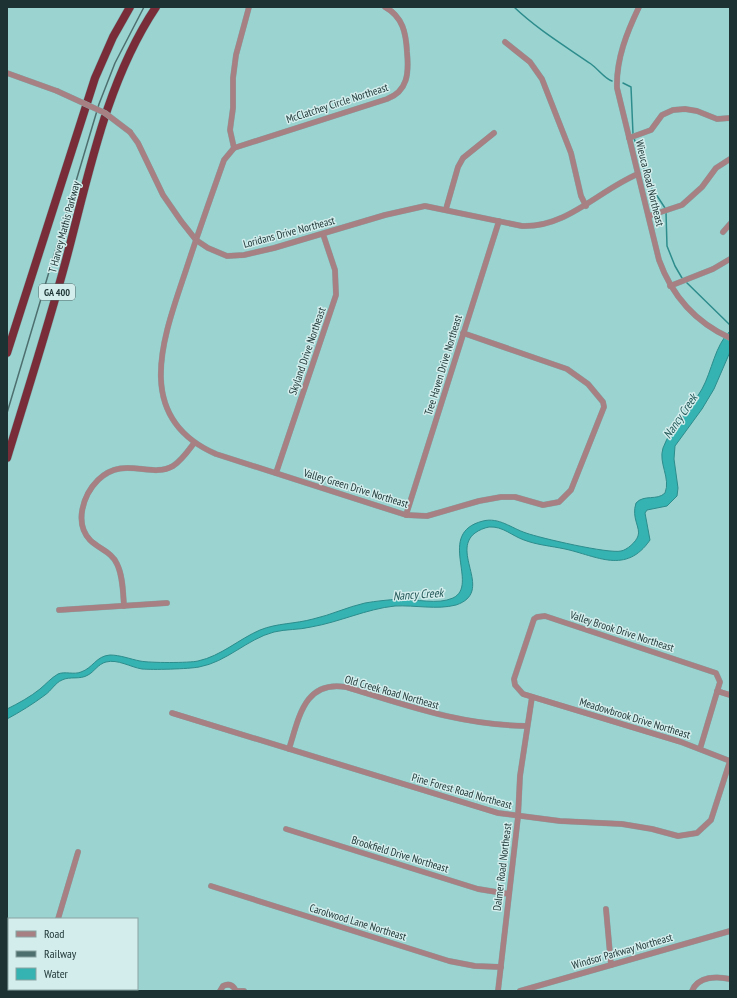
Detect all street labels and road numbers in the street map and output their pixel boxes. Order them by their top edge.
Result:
street label: McClatchey Circle Northeast [284,80,390,126]
street label: Wieuca Road Northeast [633,138,667,228]
street label: T Harvey Mathis Parkway [45,179,83,274]
street label: Loridans Drive Northeast [242,213,336,251]
road number: GA 400 [39,284,75,300]
street label: Skyland Drive Northeast [285,305,329,397]
street label: Tree Haven Drive Northeast [421,313,465,417]
street label: Valley Green Drive Northeast [301,465,410,511]
street label: Valley Brook Drive Northeast [567,607,676,654]
street label: Old Creek Road Northeast [343,672,441,712]
street label: Meadowbrook Drive Northeast [578,694,692,742]
street label: Pine Forest Road Northeast [410,770,514,812]
street label: Dalmer Road Northeast [490,822,514,912]
street label: Brookfield Drive Northeast [350,833,450,875]
street label: Carolwood Lane Northeast [308,901,408,943]
street label: Windsor Parkway Northeast [570,930,674,972]

